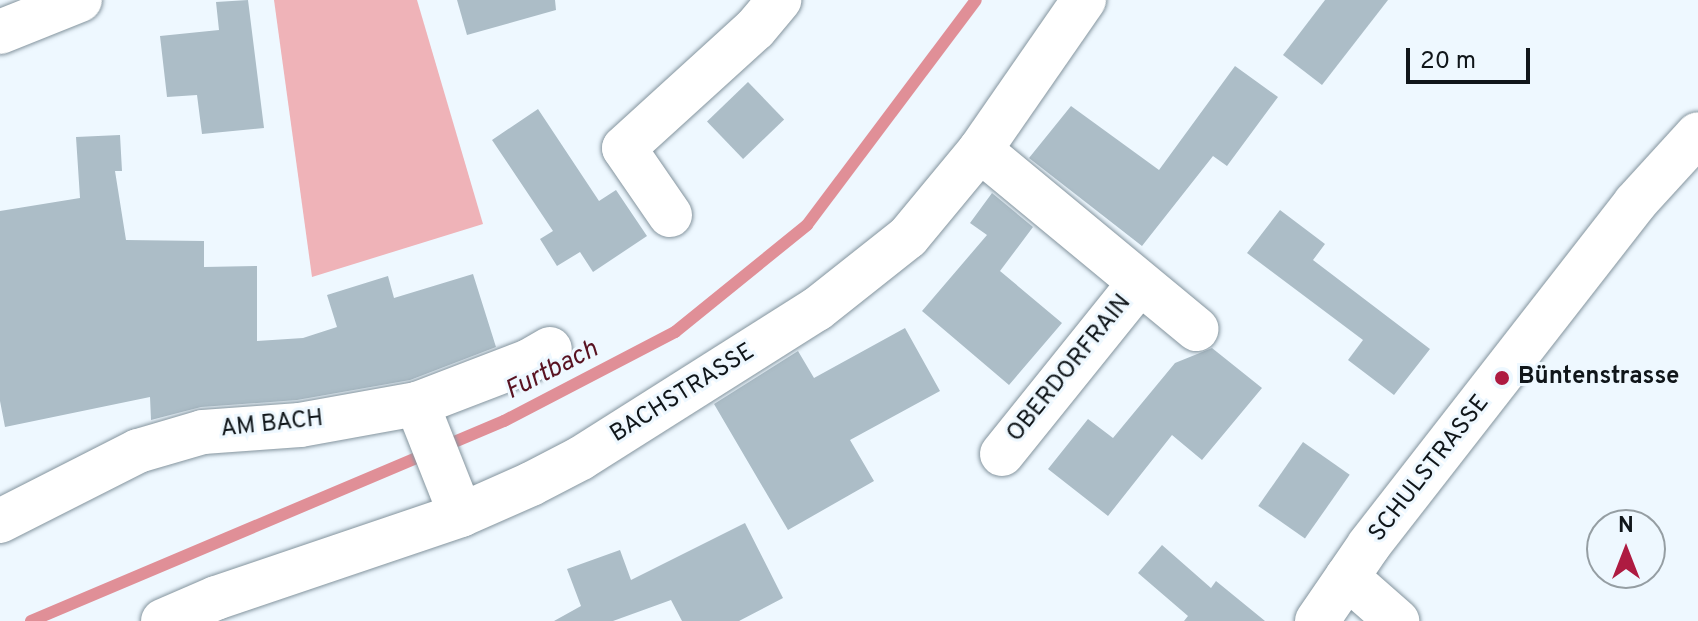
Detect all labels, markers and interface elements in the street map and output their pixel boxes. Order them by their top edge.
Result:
scale bar [1410,32,1534,82]
text: 20 m [1420,47,1476,77]
street label: OBERDORFRAIN [1002,289,1138,449]
water label: Furtbach [500,334,604,408]
street label: BACHSTRASSE [606,338,760,450]
place label: Büntenstrasse [1518,364,1679,392]
marker: Büntenstrasse [1493,369,1511,387]
street label: SCHULSTRASSE [1364,390,1496,548]
street label: AM BACH [219,405,325,445]
north arrow [1586,509,1666,589]
text: N [1618,513,1634,540]

